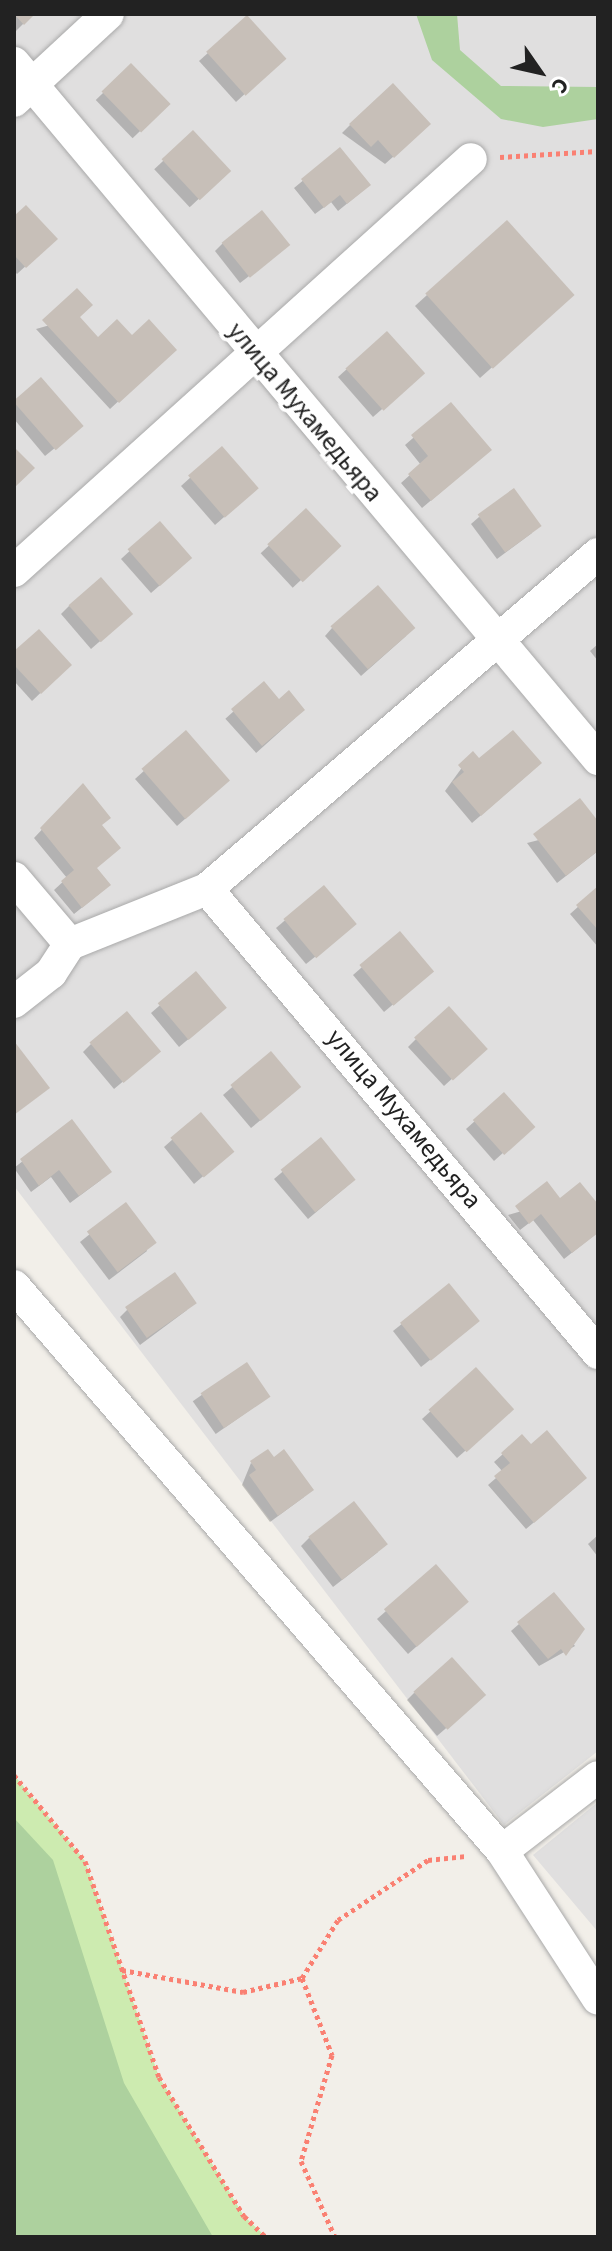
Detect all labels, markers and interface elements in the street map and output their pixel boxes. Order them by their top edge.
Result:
north arrow [500,32,580,112]
text: С [543,71,577,100]
street label: улица Мухамедьяра [221,316,389,508]
street label: улица Мухамедьяра [320,1023,488,1215]

